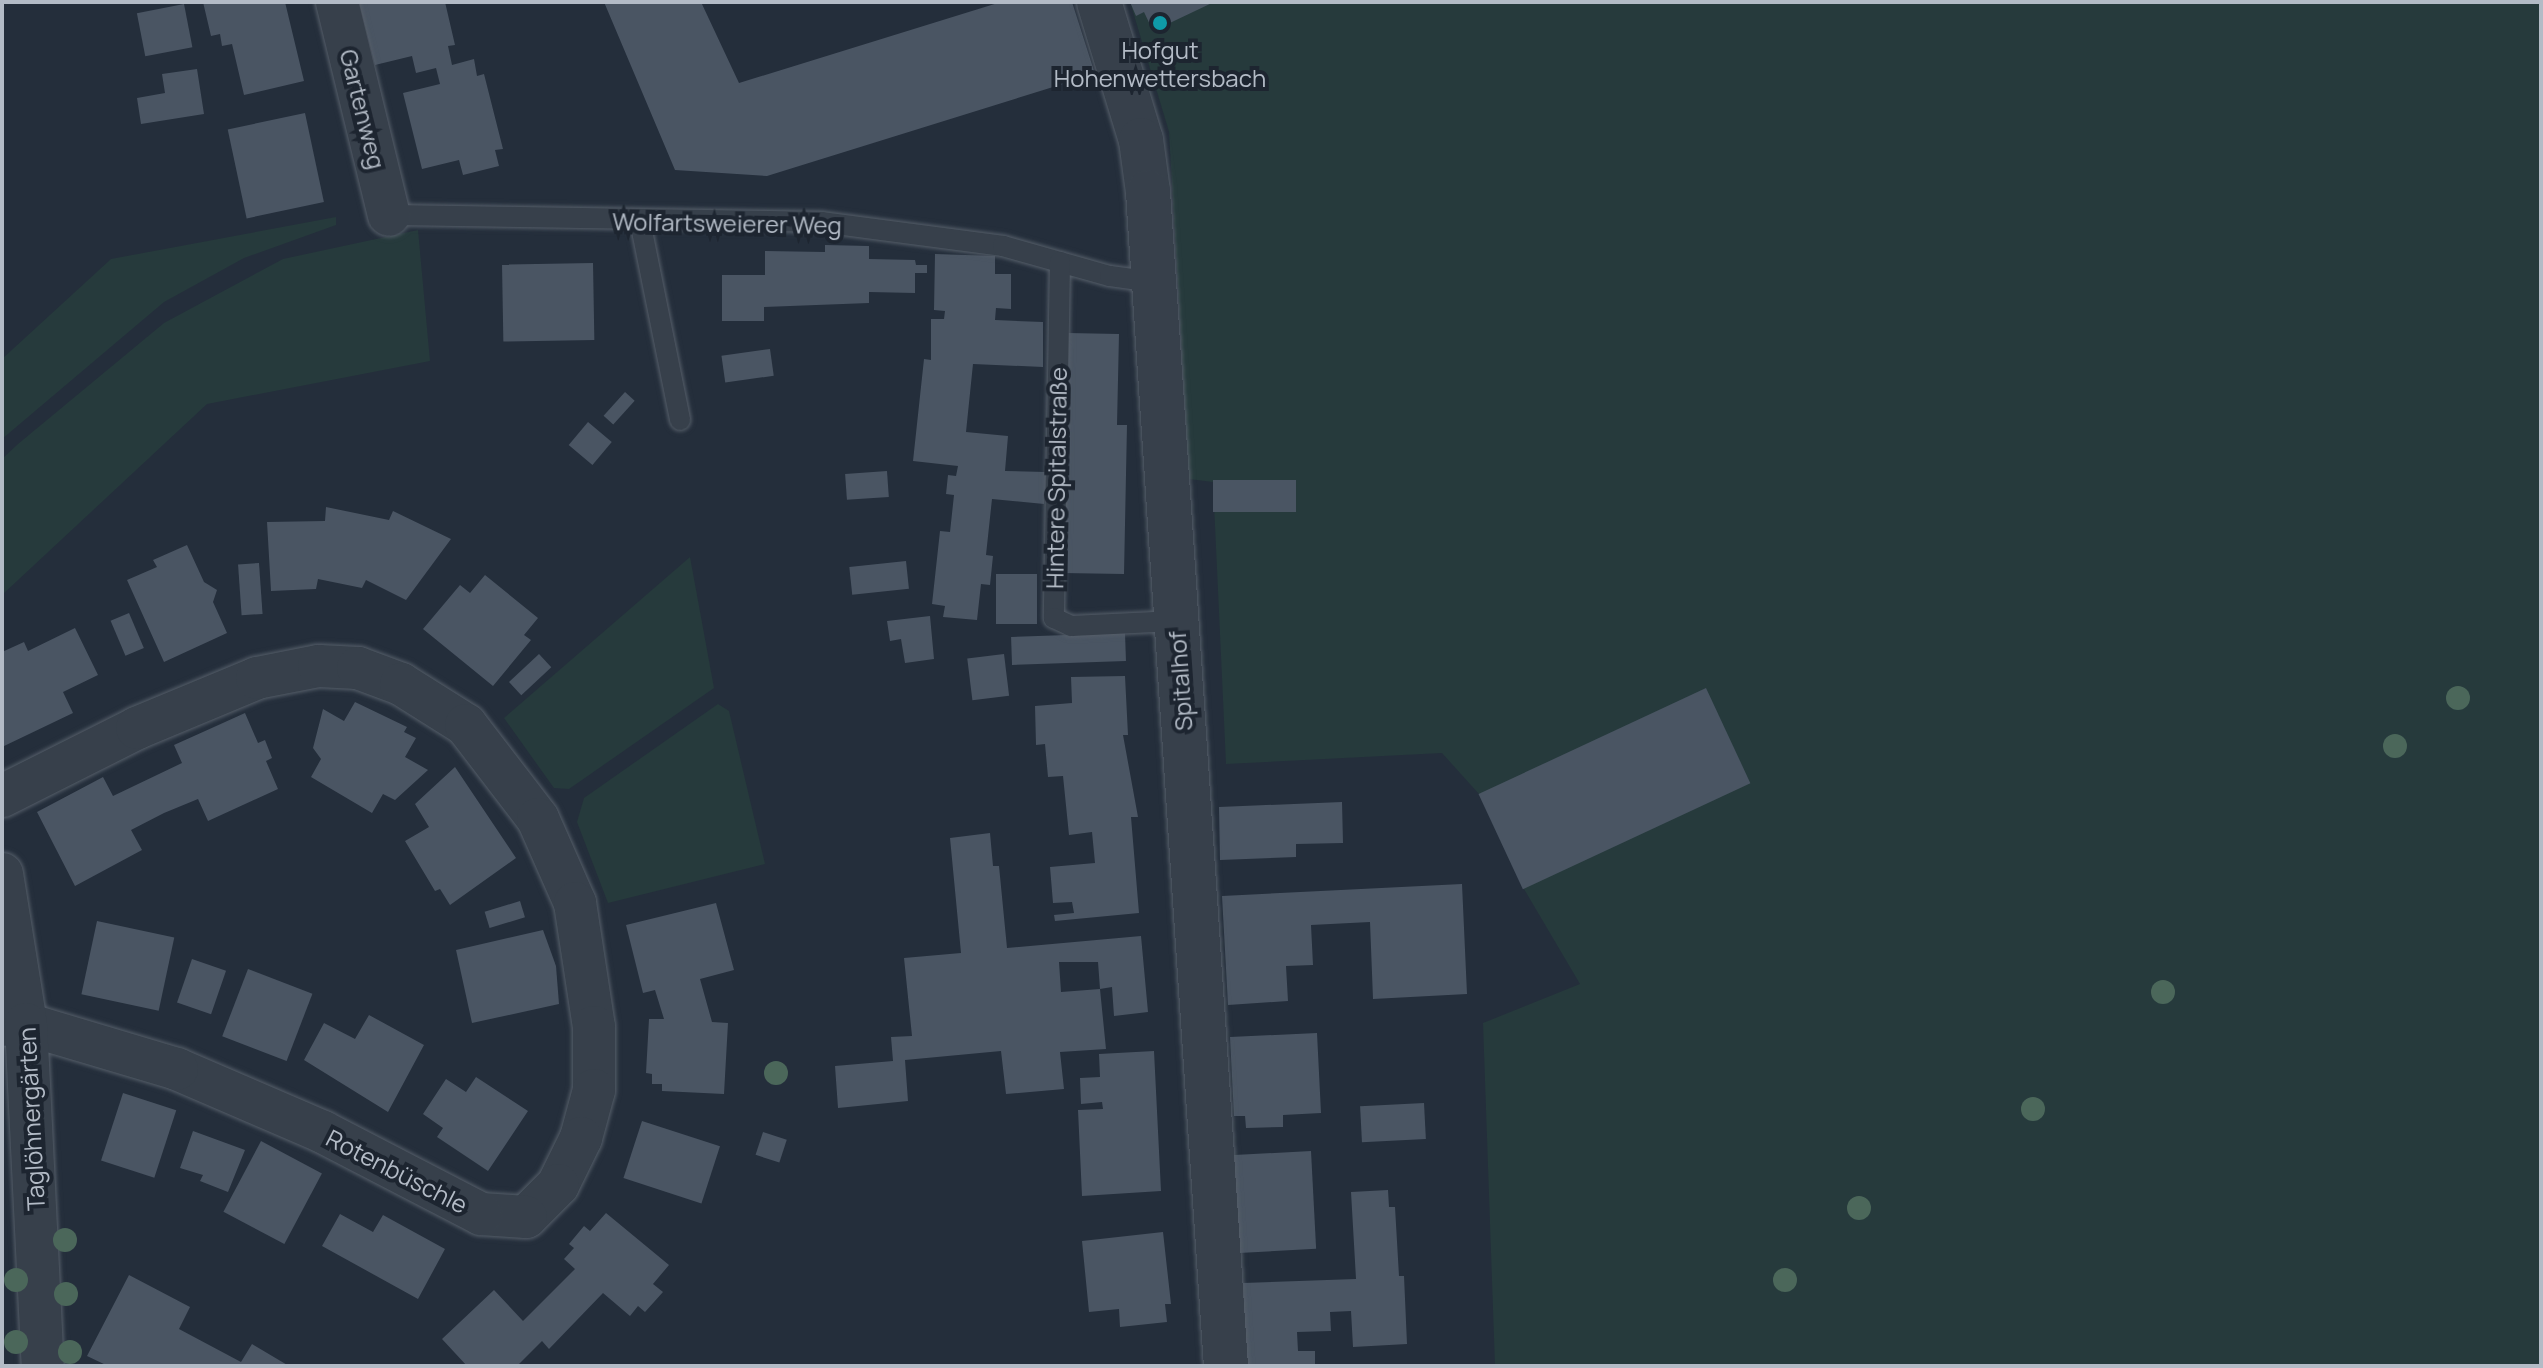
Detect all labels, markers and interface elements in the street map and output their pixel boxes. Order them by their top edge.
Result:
marker: Hofgut Hohenwettersbach [1151,14,1169,32]
place label: Hofgut Hohenwettersbach [1054,36,1266,92]
street label: Gartenweg [334,46,392,172]
street label: Wolfartsweierer Weg [612,207,842,239]
street label: Hintere Spitalstraße [1040,367,1072,589]
street label: Spitalhof [1162,630,1198,732]
street label: Taglöhnergärten [12,1026,50,1212]
street label: Rotenbüschle [322,1123,472,1219]

